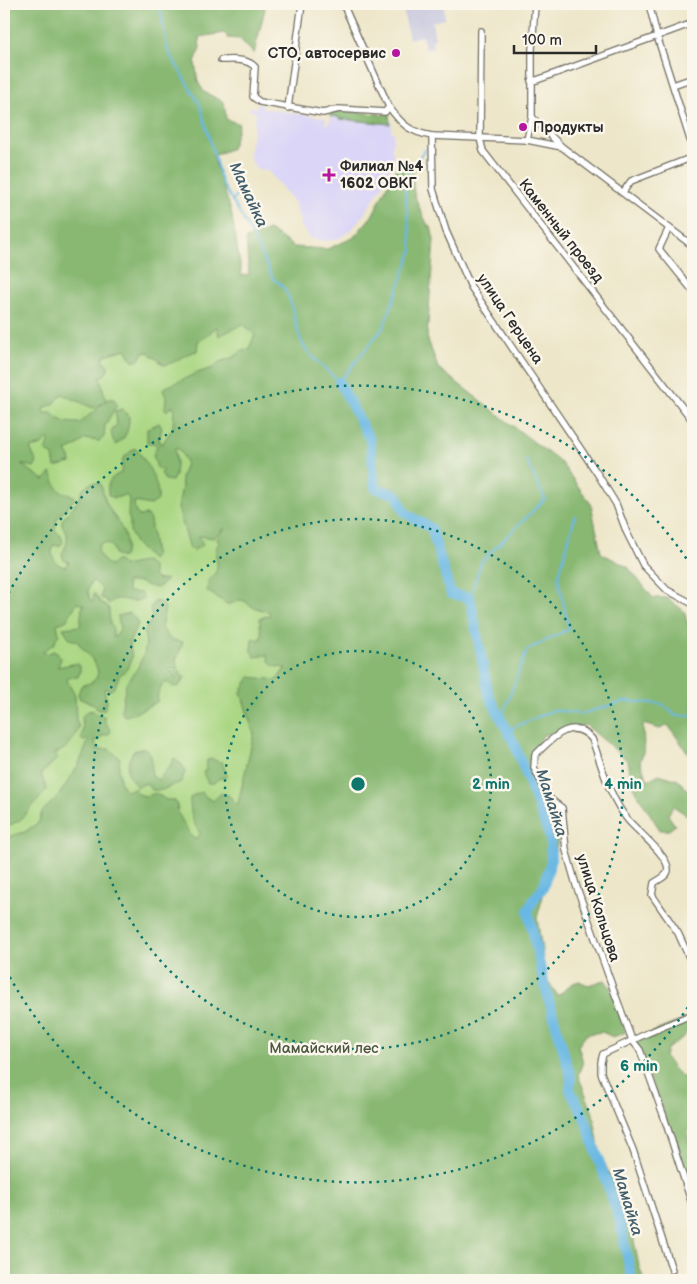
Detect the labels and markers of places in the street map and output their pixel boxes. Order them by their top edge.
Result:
place label: СТО, автосервис [268,44,386,63]
marker: СТО, автосервис [390,47,402,59]
place label: Продукты [533,118,604,137]
marker: Продукты [517,121,529,133]
place label: Филиал №4 1602 ОВКГ [340,157,424,193]
marker: Филиал №4 1602 ОВКГ [322,168,336,182]
centre of rings [349,775,367,793]

